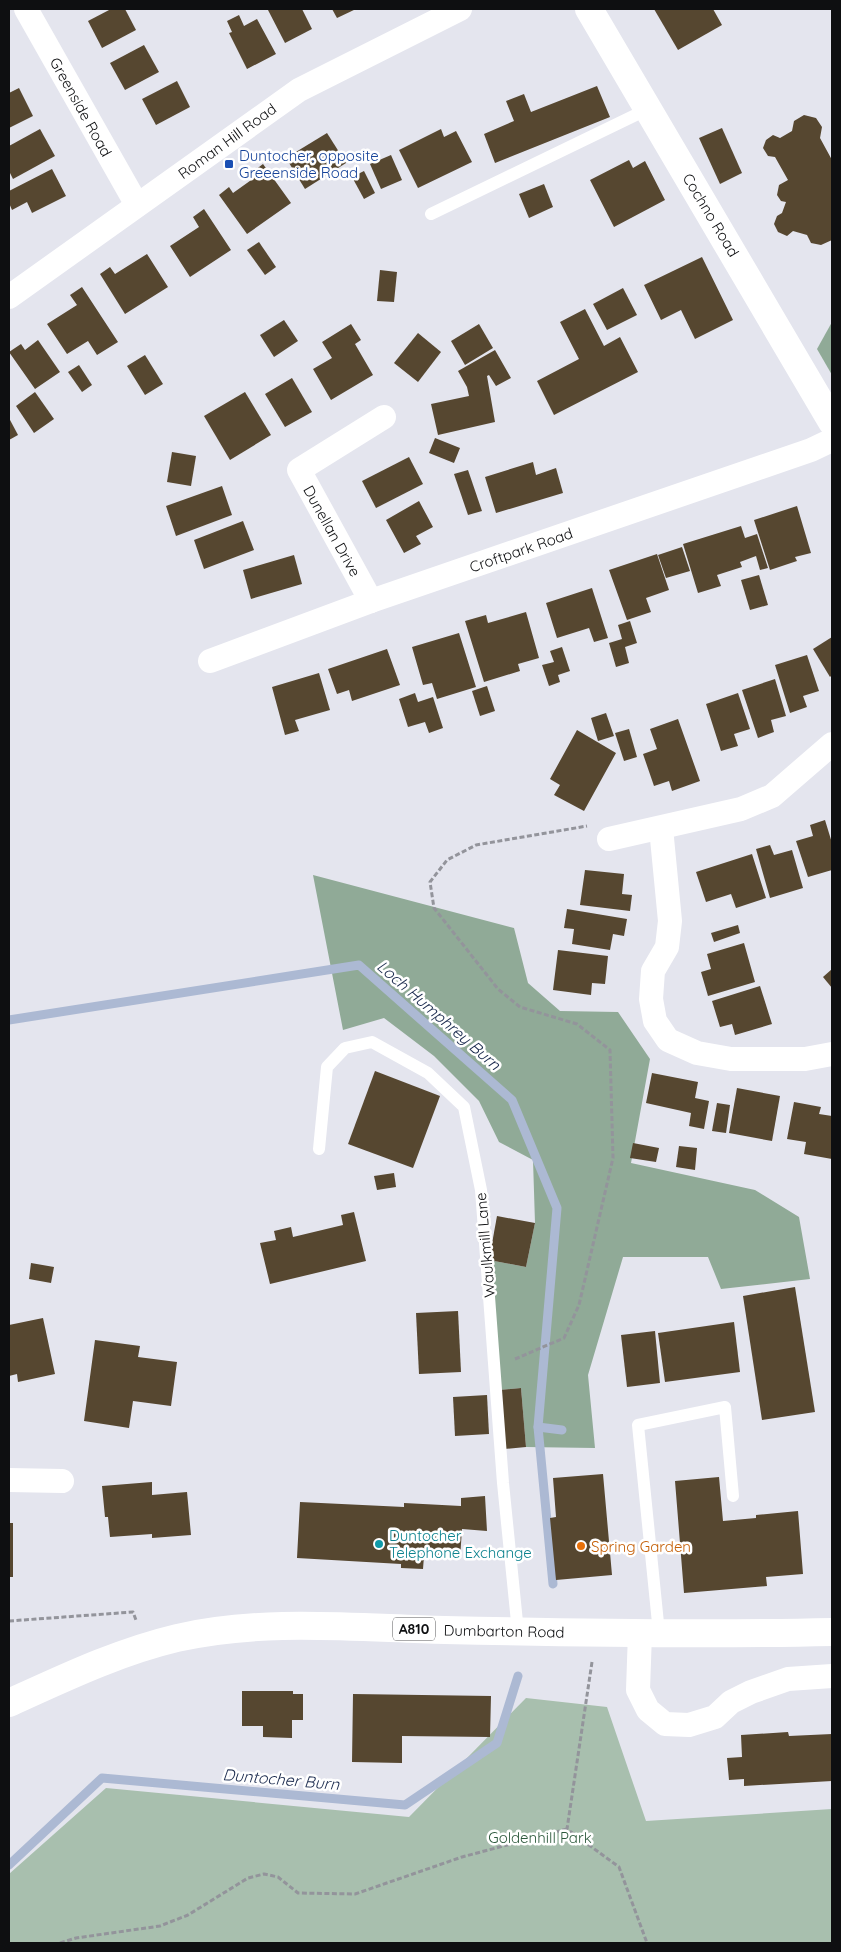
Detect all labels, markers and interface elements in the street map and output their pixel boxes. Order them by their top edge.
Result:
street label: Greenside Road [46,54,116,160]
street label: Roman Hill Road [174,99,280,183]
place label: Duntocher, opposite Greeenside Road [239,146,379,182]
marker: Duntocher, opposite Greeenside Road [223,158,235,170]
street label: Cochno Road [679,170,743,260]
street label: Dunellan Drive [299,482,365,580]
street label: Croftpark Road [467,523,575,577]
water label: Loch Humphrey Burn [373,956,505,1075]
street label: Waulkmill Lane [471,1192,499,1298]
place label: Duntocher Telephone Exchange [389,1526,532,1562]
place label: Spring Garden [591,1537,691,1556]
marker: Duntocher Telephone Exchange [373,1538,385,1550]
marker: Spring Garden [575,1540,587,1552]
road number: A810 [393,1618,435,1640]
street label: Dumbarton Road [443,1620,565,1642]
water label: Duntocher Burn [222,1764,341,1794]
park label: Goldenhill Park [488,1828,592,1847]

